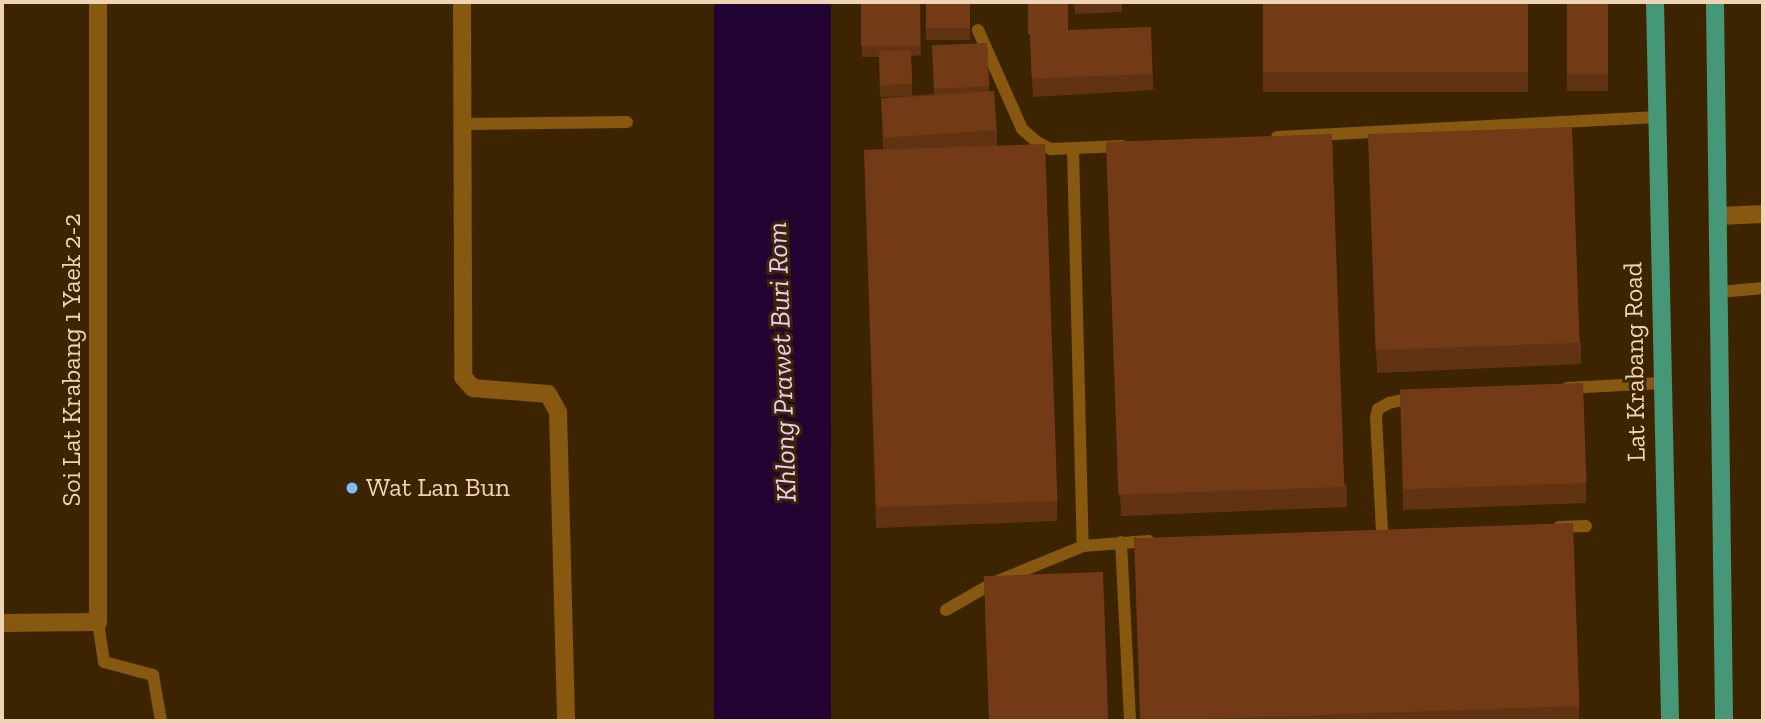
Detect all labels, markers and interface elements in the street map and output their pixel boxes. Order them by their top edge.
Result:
street label: Soi Lat Krabang 1 Yaek 2-2 [56,213,88,507]
water label: Khlong Prawet Buri Rom [760,221,804,503]
street label: Lat Krabang Road [1618,262,1652,462]
place label: Wat Lan Bun [366,472,510,504]
marker: Wat Lan Bun [344,480,360,496]

